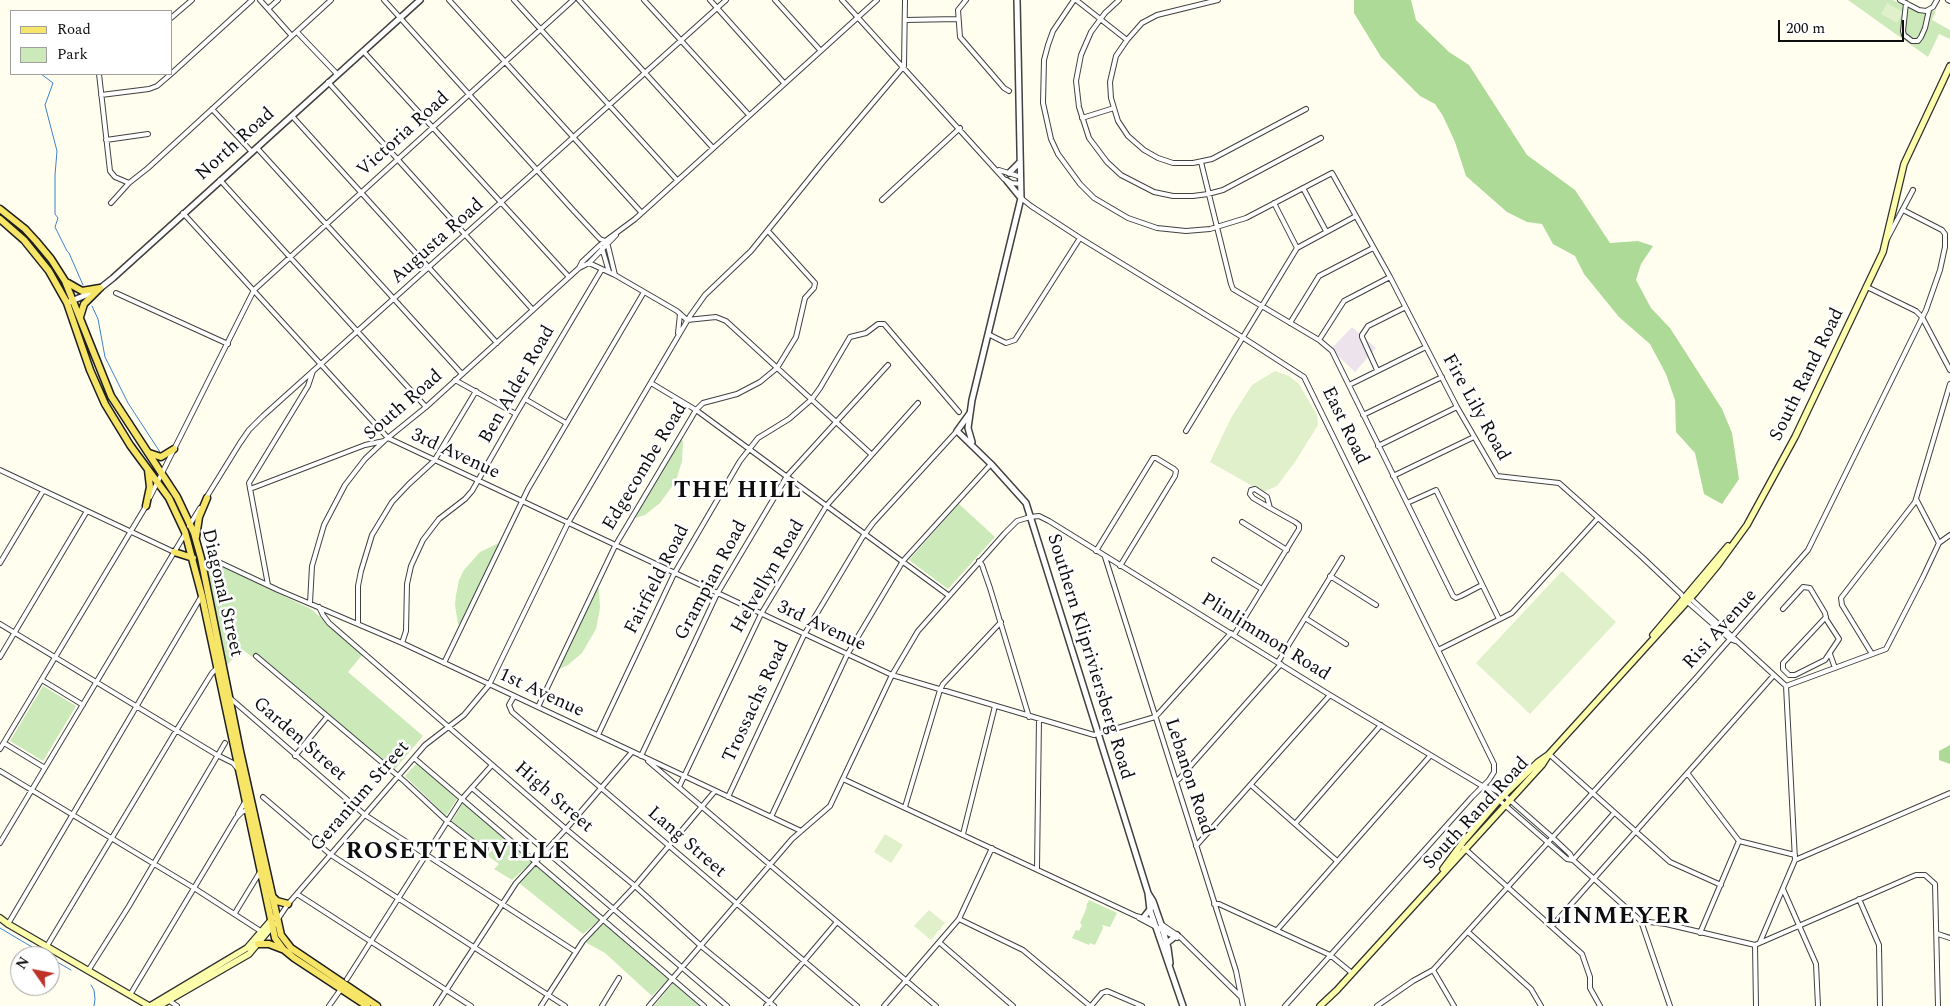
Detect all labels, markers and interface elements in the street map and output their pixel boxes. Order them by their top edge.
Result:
legend [10,10,172,75]
scale bar [1780,10,1906,42]
text: 200 m [1786,17,1825,40]
text: Road [57,18,91,41]
text: Park [57,43,88,66]
street label: Victoria Road [353,88,455,182]
street label: North Road [192,104,280,186]
street label: Augusta Road [387,194,489,290]
street label: South Rand Road [1766,305,1850,445]
street label: Ben Alder Road [475,322,561,448]
street label: Fire Lily Road [1436,350,1514,466]
street label: South Road [360,366,448,446]
street label: East Road [1315,383,1373,469]
street label: Edgecombe Road [599,399,693,535]
street label: 3rd Avenue [407,425,503,485]
district label: THE HILL [673,478,803,506]
street label: Helvellyn Road [727,516,811,638]
street label: Grampian Road [671,517,753,645]
street label: Fairfield Road [621,522,695,638]
street label: Diagonal Street [195,527,247,659]
street label: Southern Klipriviersberg Road [1041,531,1137,783]
street label: Risi Avenue [1679,585,1763,675]
street label: Plinlimmon Road [1196,589,1334,687]
street label: 3rd Avenue [773,597,869,657]
street label: Trossachs Road [719,638,795,766]
street label: 1st Avenue [495,664,587,724]
street label: Garden Street [247,693,351,787]
street label: Lebanon Road [1158,716,1218,838]
street label: Geranium Street [307,737,415,857]
street label: South Rand Road [1419,753,1535,875]
street label: High Street [509,758,597,838]
street label: Lang Street [642,802,730,884]
district label: ROSETTENVILLE [344,839,572,867]
district label: LINMEYER [1545,904,1691,932]
north arrow [10,946,60,996]
text: N [11,953,35,974]

